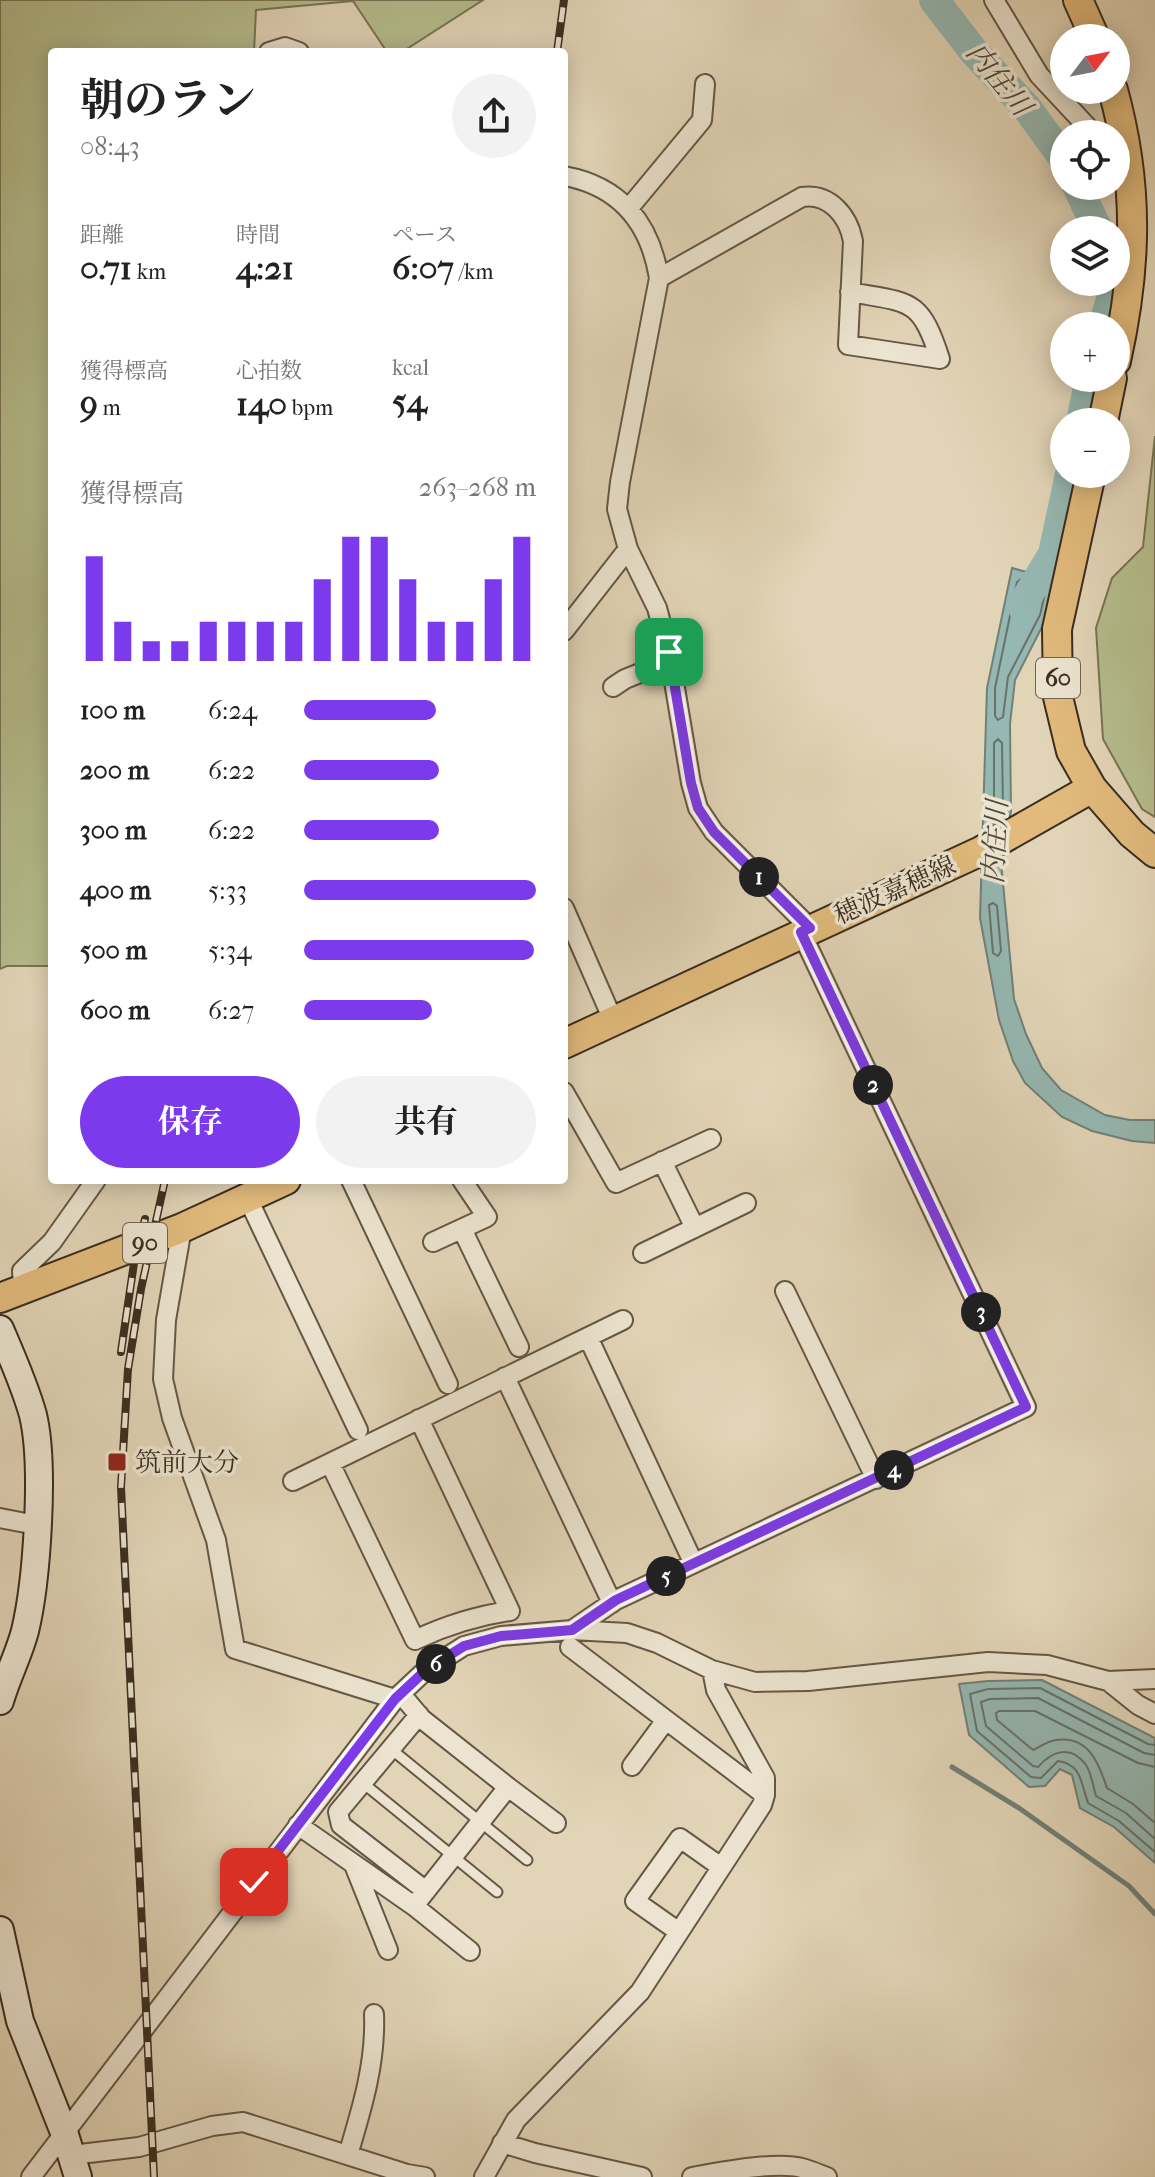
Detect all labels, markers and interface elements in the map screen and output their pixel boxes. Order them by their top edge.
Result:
north arrow [1050,24,1130,104]
map controls [1050,24,1130,488]
water label: 内住川 [960,36,1040,124]
button: share [452,74,536,158]
text: 朝のラン [80,75,256,126]
button: locate [1050,120,1130,200]
text: 08:43 [80,131,140,162]
button: layers [1050,216,1130,296]
text: 距離 [80,222,124,248]
text: 時間 [236,222,280,248]
text: ペース [392,222,457,248]
text: 0.71 [80,248,132,288]
text: 4:21 [236,248,294,288]
text: 6:07 [392,248,454,288]
text: km [132,259,166,285]
text: /km [454,259,494,285]
button: + [1050,312,1130,392]
text: kcal [392,355,429,381]
text: 獲得標高 [80,358,168,384]
text: 心拍数 [236,358,302,384]
text: 54 [392,381,427,421]
text: 9 [80,384,98,424]
text: 140 [236,384,287,424]
text: m [98,395,121,421]
text: bpm [287,395,333,421]
button: − [1050,408,1130,488]
text: 263–268 m [419,472,536,503]
text: 獲得標高 [80,478,184,509]
pin [635,618,703,686]
icon: arrive [647,630,691,674]
road number: 60 [1036,658,1080,698]
text: 100 m [80,695,145,726]
text: 6:24 [208,695,257,726]
text: 200 m [80,755,149,786]
text: 6:22 [208,755,255,786]
water label: 内住川 [976,796,1014,885]
text: 300 m [80,815,147,846]
text: 6:22 [208,815,255,846]
street label: 穂波嘉穂線 [829,849,961,931]
pin: 1 [739,857,779,897]
text: 1 [755,864,763,890]
text: 400 m [80,875,151,906]
text: 5:33 [208,875,247,906]
text: 500 m [80,935,147,966]
text: 5:34 [208,935,252,966]
text: 600 m [80,995,150,1026]
text: 6:27 [208,995,254,1026]
pin: 2 [853,1065,893,1105]
text: 2 [867,1072,879,1098]
button: 保存 [80,1076,300,1168]
button: 共有 [316,1076,536,1168]
road number: 90 [123,1223,167,1263]
pin: 3 [961,1292,1001,1332]
text: 3 [976,1299,986,1325]
place label: 筑前大分 [135,1447,239,1478]
pin: 4 [874,1450,914,1490]
marker: 筑前大分 [106,1451,128,1473]
text: 4 [888,1457,901,1483]
pin: 5 [646,1556,686,1596]
text: 5 [661,1563,671,1589]
pin: 6 [416,1644,456,1684]
text: 6 [430,1651,442,1677]
pin [220,1848,288,1916]
icon: check [232,1860,276,1904]

